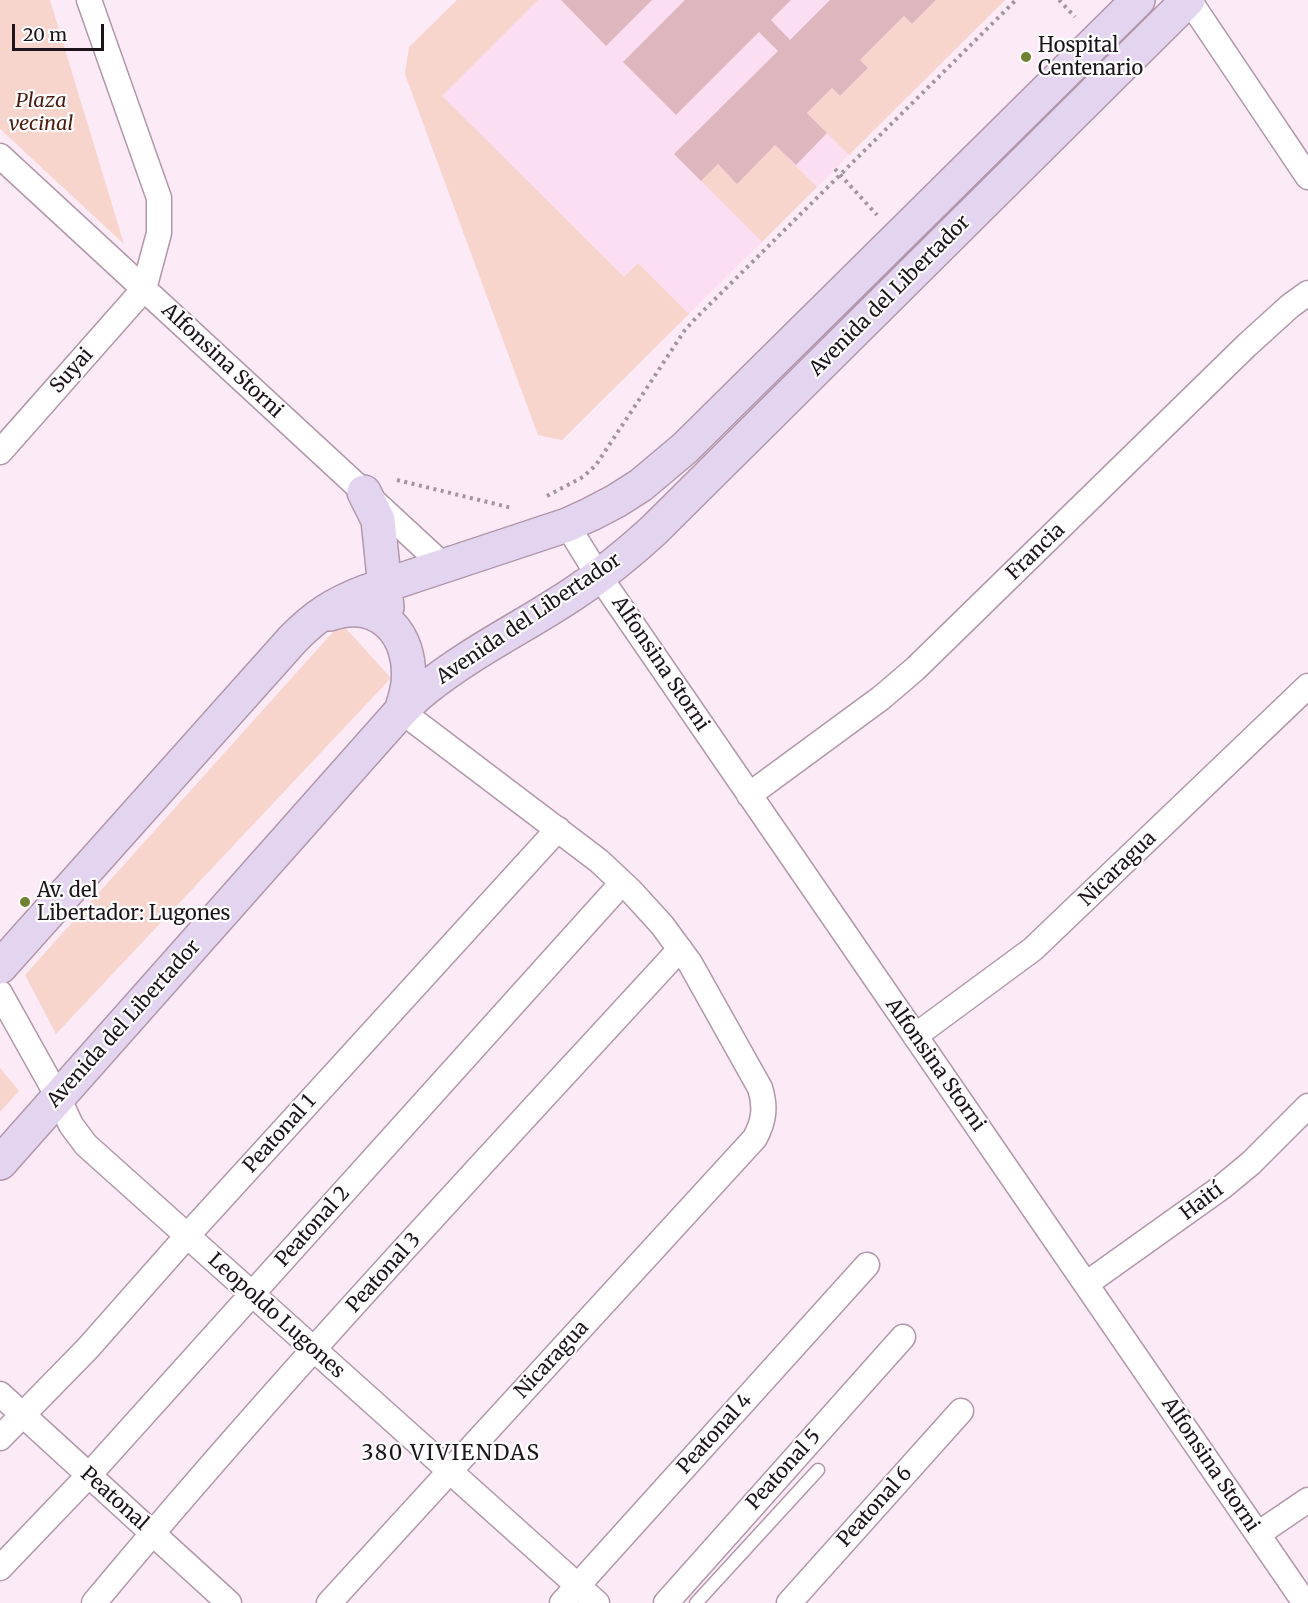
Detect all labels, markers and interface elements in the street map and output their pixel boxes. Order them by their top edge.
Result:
scale bar [15,12,106,50]
text: 20 m [23,23,67,46]
place label: Hospital Centenario [1038,34,1143,81]
marker: Hospital Centenario [1019,50,1033,64]
park label: Plaza vecinal [9,89,73,136]
street label: Avenida del Libertador [805,211,975,381]
street label: Alfonsina Storni [156,299,288,423]
street label: Suyai [45,343,99,399]
street label: Francia [1002,518,1070,586]
street label: Avenida del Libertador [432,548,626,690]
street label: Alfonsina Storni [606,592,714,736]
street label: Nicaragua [1075,827,1161,911]
place label: Av. del Libertador: Lugones [37,879,230,926]
marker: Av. del Libertador: Lugones [18,895,32,909]
street label: Avenida del Libertador [42,935,206,1113]
street label: Alfonsina Storni [880,994,990,1136]
street label: Peatonal 1 [239,1090,321,1178]
street label: Haití [1176,1178,1228,1226]
street label: Peatonal 2 [271,1182,355,1272]
street label: Peatonal 3 [342,1228,426,1318]
street label: Leopoldo Lugones [203,1248,349,1384]
street label: Nicaragua [510,1316,594,1404]
street label: Peatonal 4 [673,1389,757,1479]
street label: Alfonsina Storni [1156,1393,1264,1537]
street label: Peatonal 5 [742,1425,826,1515]
district label: 380 VIVIENDAS [362,1441,540,1467]
street label: Peatonal [75,1462,153,1536]
street label: Peatonal 6 [833,1462,917,1552]

